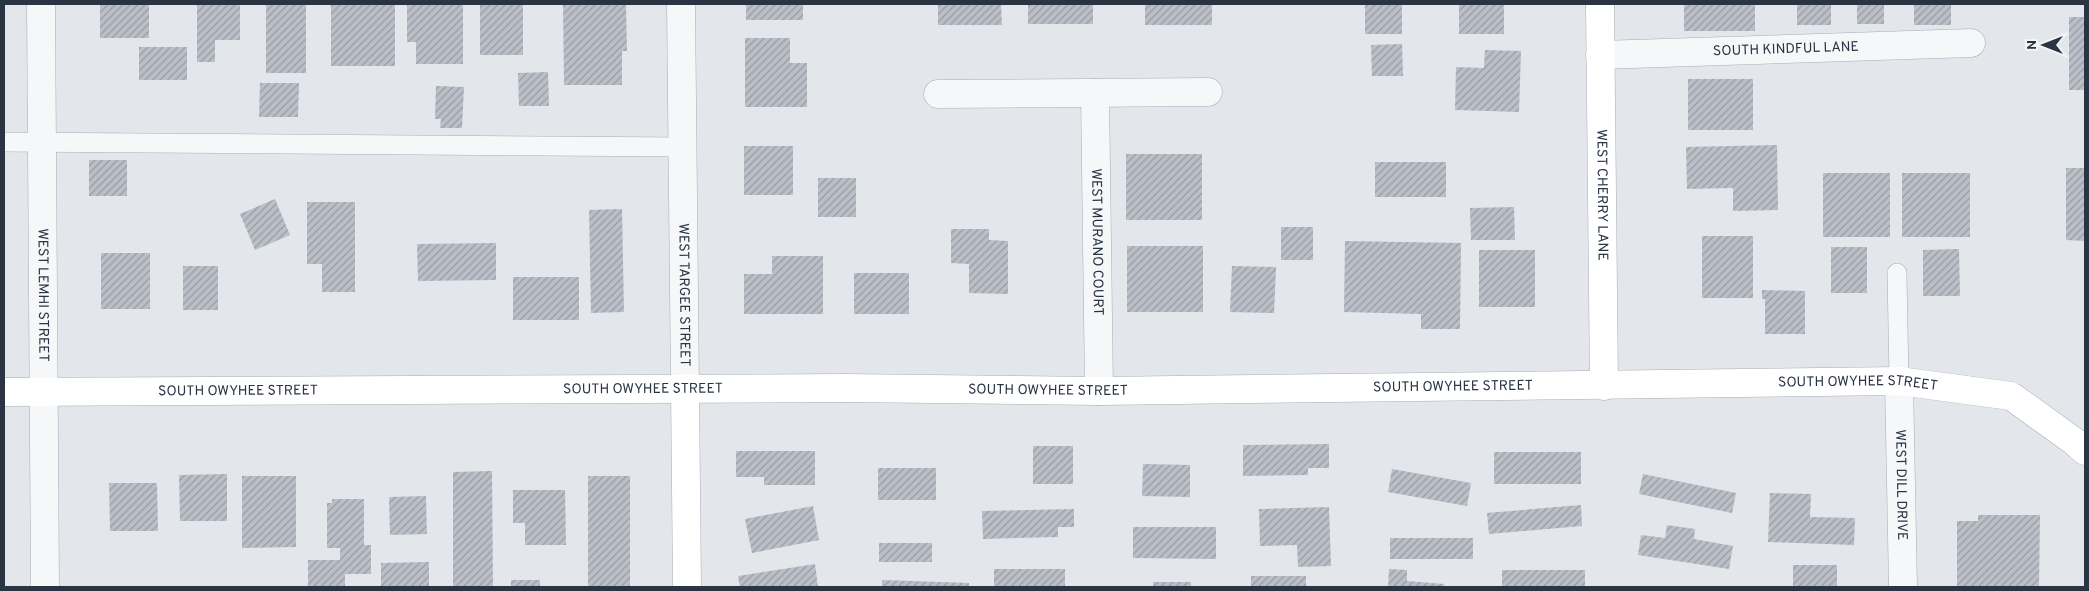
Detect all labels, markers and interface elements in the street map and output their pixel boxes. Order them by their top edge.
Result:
north arrow [2019,20,2069,70]
street label: SOUTH KINDFUL LANE [1713,38,1859,60]
text: N [2024,40,2041,50]
street label: WEST CHERRY LANE [1593,129,1611,261]
street label: WEST MURANO COURT [1088,168,1106,316]
street label: WEST TARGEE STREET [675,223,693,367]
street label: WEST LEMHI STREET [34,228,52,362]
street label: SOUTH OWYHEE STREET [1778,372,1939,395]
street label: SOUTH OWYHEE STREET [1373,377,1533,396]
street label: SOUTH OWYHEE STREET [563,380,723,398]
street label: SOUTH OWYHEE STREET [968,381,1128,400]
street label: SOUTH OWYHEE STREET [158,382,318,400]
street label: WEST DILL DRIVE [1891,429,1911,541]

